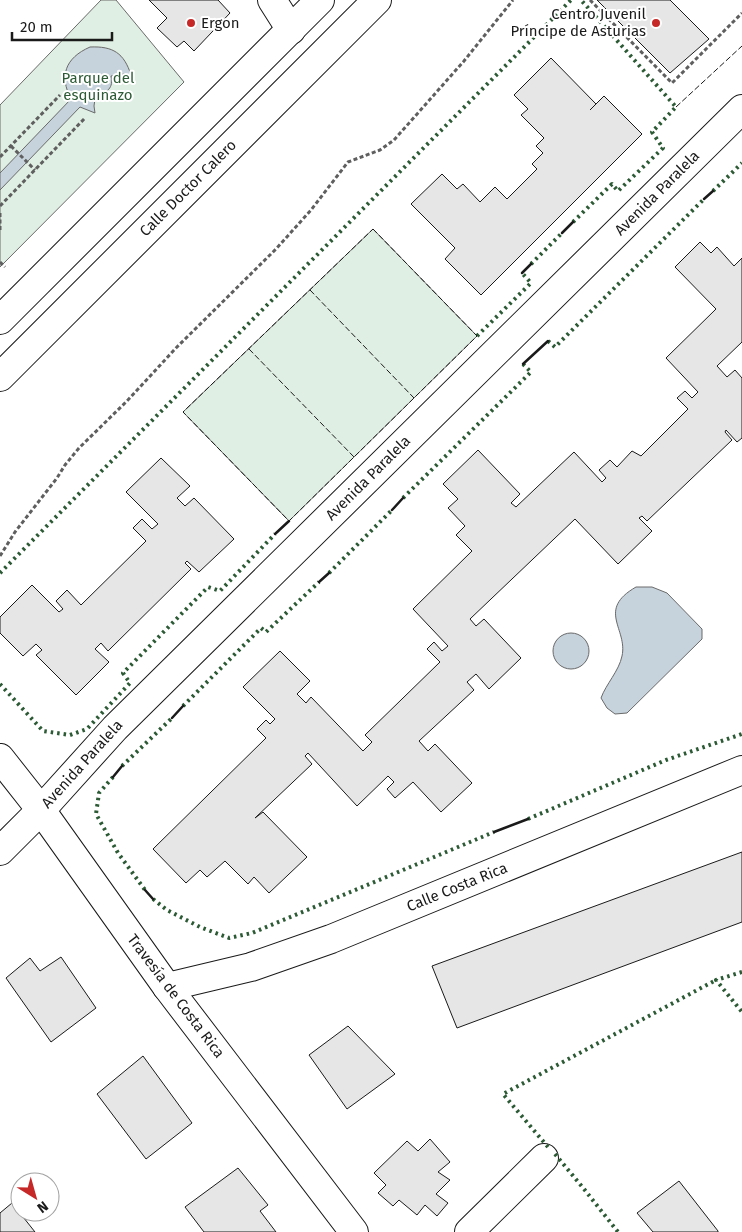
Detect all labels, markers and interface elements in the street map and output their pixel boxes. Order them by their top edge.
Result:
place label: Centro Juvenil Príncipe de Asturias [510,5,647,40]
scale bar [12,10,112,42]
place label: Ergon [201,14,240,32]
marker: Ergon [185,17,197,29]
marker: Centro Juvenil Príncipe de Asturias [650,17,662,29]
text: 20 m [20,18,53,36]
park label: Parque del esquinazo [62,69,135,104]
street label: Calle Doctor Calero [136,136,240,240]
street label: Avenida Paralela [611,147,703,239]
street label: Avenida Paralela [322,432,414,524]
street label: Avenida Paralela [38,716,126,812]
street label: Calle Costa Rica [404,859,510,915]
street label: Travesía de Costa Rica [124,931,228,1061]
north arrow [10,1172,60,1222]
text: N [34,1197,51,1217]

